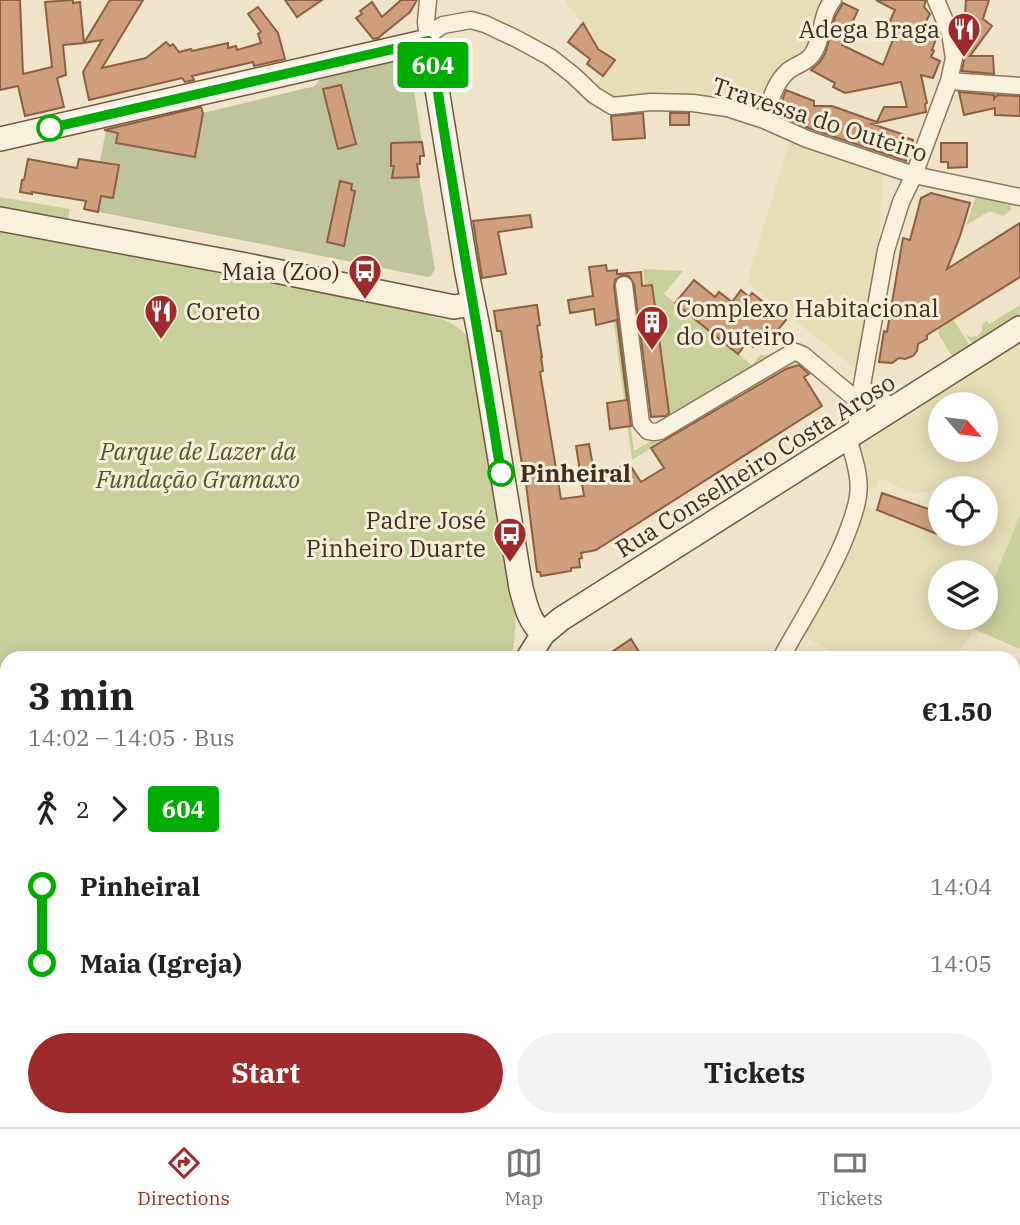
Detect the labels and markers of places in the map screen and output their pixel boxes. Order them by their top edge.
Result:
restaurant icon: Adega Braga [945,10,983,59]
place label: Adega Braga [799,13,940,45]
unlabelled marker [37,115,63,141]
bus stop icon: Maia (Zoo) [346,252,384,301]
place label: Maia (Zoo) [221,255,340,287]
restaurant icon: Coreto [142,292,180,341]
place label: Complexo Habitacional do Outeiro [676,292,939,352]
place label: Coreto [186,295,260,327]
building icon: Complexo Habitacional do Outeiro [633,303,671,352]
place label: Pinheiral [520,457,631,489]
marker: Pinheiral [488,460,514,486]
place label: Padre José Pinheiro Duarte [306,504,486,564]
bus stop icon: Padre José Pinheiro Duarte [491,515,529,564]

